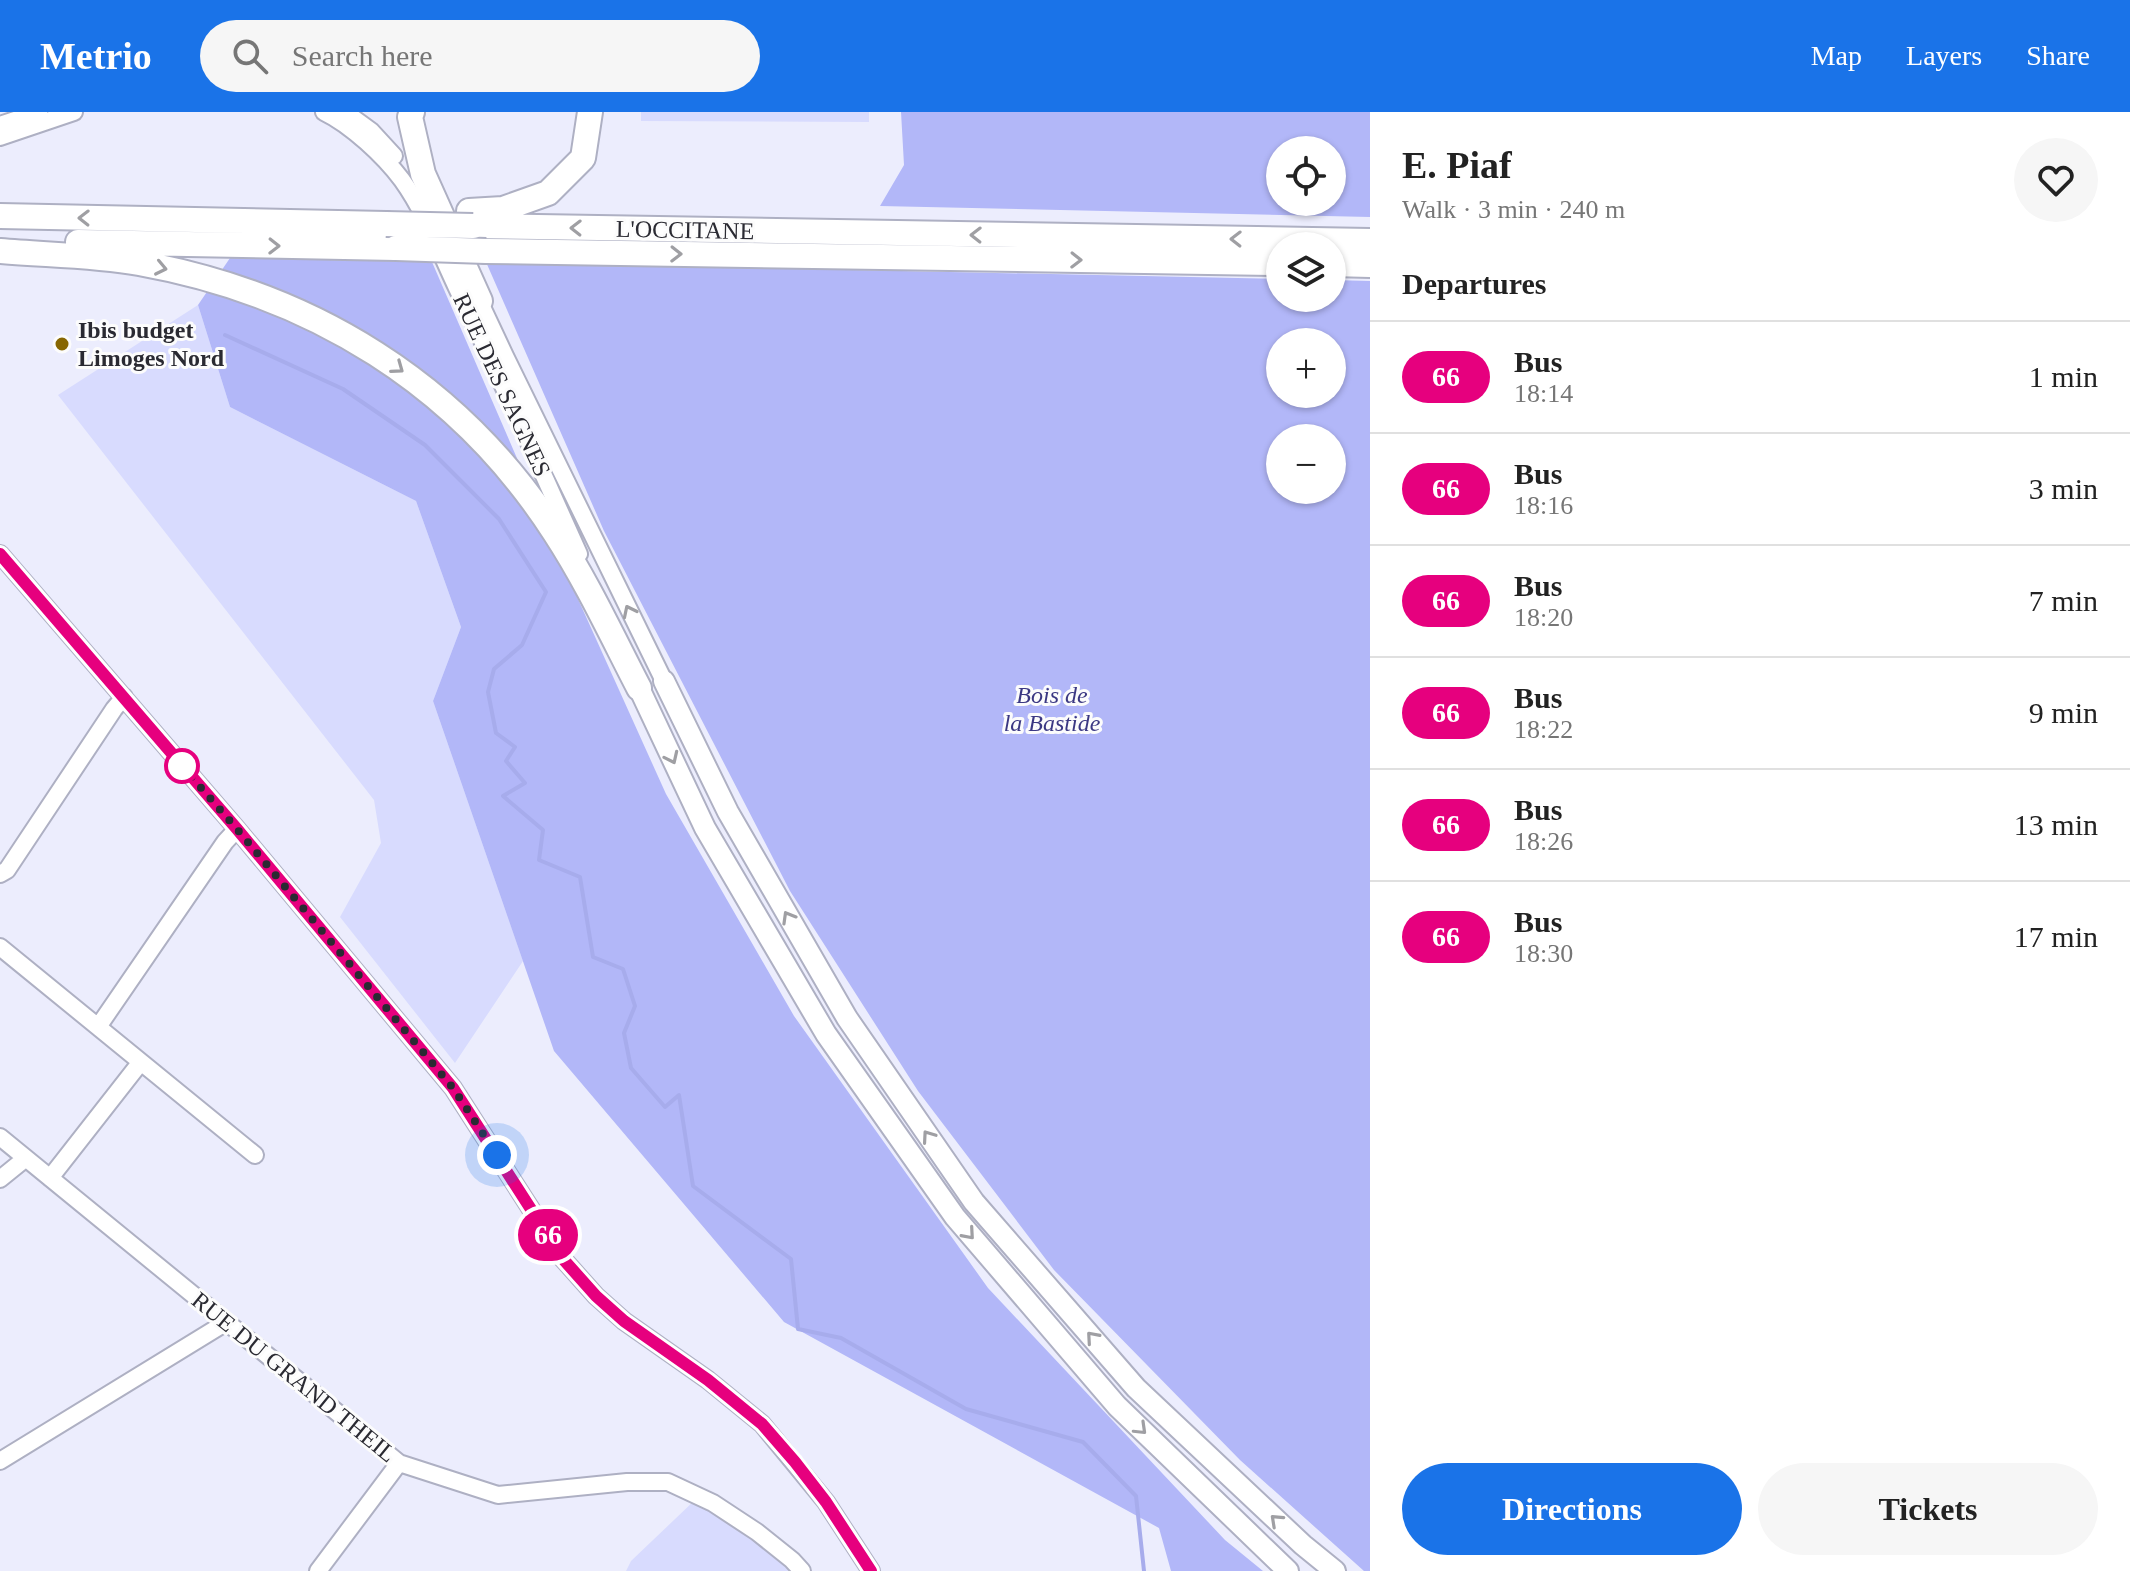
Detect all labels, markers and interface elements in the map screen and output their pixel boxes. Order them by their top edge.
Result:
search box [200,20,760,92]
icon: search [228,34,272,78]
text: Metrio [40,35,152,77]
text: Search here [292,39,433,72]
text: Map [1811,40,1862,71]
text: Layers [1906,40,1982,71]
text: Share [2026,40,2090,71]
map controls [1266,136,1346,504]
button: locate [1266,136,1346,216]
button: heart [2014,138,2098,222]
text: E. Piaf [1402,144,1512,186]
text: Walk · 3 min · 240 m [1402,195,1625,224]
one-way arrow [77,209,90,227]
street label: L'OCCITANE [616,216,754,244]
one-way arrow [569,219,582,237]
one-way arrow [969,226,982,243]
one-way arrow [1229,230,1242,248]
button: layers [1266,232,1346,312]
one-way arrow [268,237,281,255]
one-way arrow [670,245,683,263]
one-way arrow [1070,251,1083,269]
one-way arrow [154,259,167,276]
text: Departures [1402,267,1546,300]
street label: RUE DES SAGNES [448,289,556,481]
place label: Ibis budget Limoges Nord [78,317,225,371]
button: + [1266,328,1346,408]
marker: Ibis budget Limoges Nord [53,335,71,353]
text: Bus [1514,345,1562,378]
one-way arrow [390,358,404,373]
text: 1 min [2029,360,2098,393]
text: 66 [1432,361,1460,392]
text: 18:14 [1514,379,1573,408]
button: − [1266,424,1346,504]
text: Bus [1514,457,1562,490]
text: 3 min [2029,472,2098,505]
text: 66 [1432,473,1460,504]
text: 18:16 [1514,491,1573,520]
text: Bus [1514,569,1562,602]
text: 7 min [2029,584,2098,617]
text: 66 [1432,585,1460,616]
text: 18:20 [1514,603,1573,632]
one-way arrow [624,604,639,619]
text: Bus [1514,681,1562,714]
park label: Bois de la Bastide [1004,682,1101,736]
text: 9 min [2029,696,2098,729]
text: 66 [1432,697,1460,728]
text: 18:22 [1514,715,1573,744]
unlabelled marker [165,749,199,783]
one-way arrow [663,750,679,765]
text: Bus [1514,793,1562,826]
text: 13 min [2014,808,2098,841]
text: 66 [1432,809,1460,840]
text: 18:26 [1514,827,1573,856]
text: Bus [1514,905,1562,938]
one-way arrow [782,911,798,926]
text: 17 min [2014,920,2098,953]
text: 66 [1432,921,1460,952]
text: 18:30 [1514,939,1573,968]
one-way arrow [923,1130,938,1144]
your location [477,1135,517,1175]
line badge: 66 [512,1209,584,1261]
text: 66 [534,1219,562,1250]
one-way arrow [959,1224,974,1239]
street label: RUE DU GRAND THEIL [187,1287,401,1467]
one-way arrow [1087,1332,1102,1347]
one-way arrow [1132,1420,1146,1434]
button: Directions [1402,1463,1742,1555]
button: Tickets [1758,1463,2098,1555]
one-way arrow [1271,1515,1286,1529]

